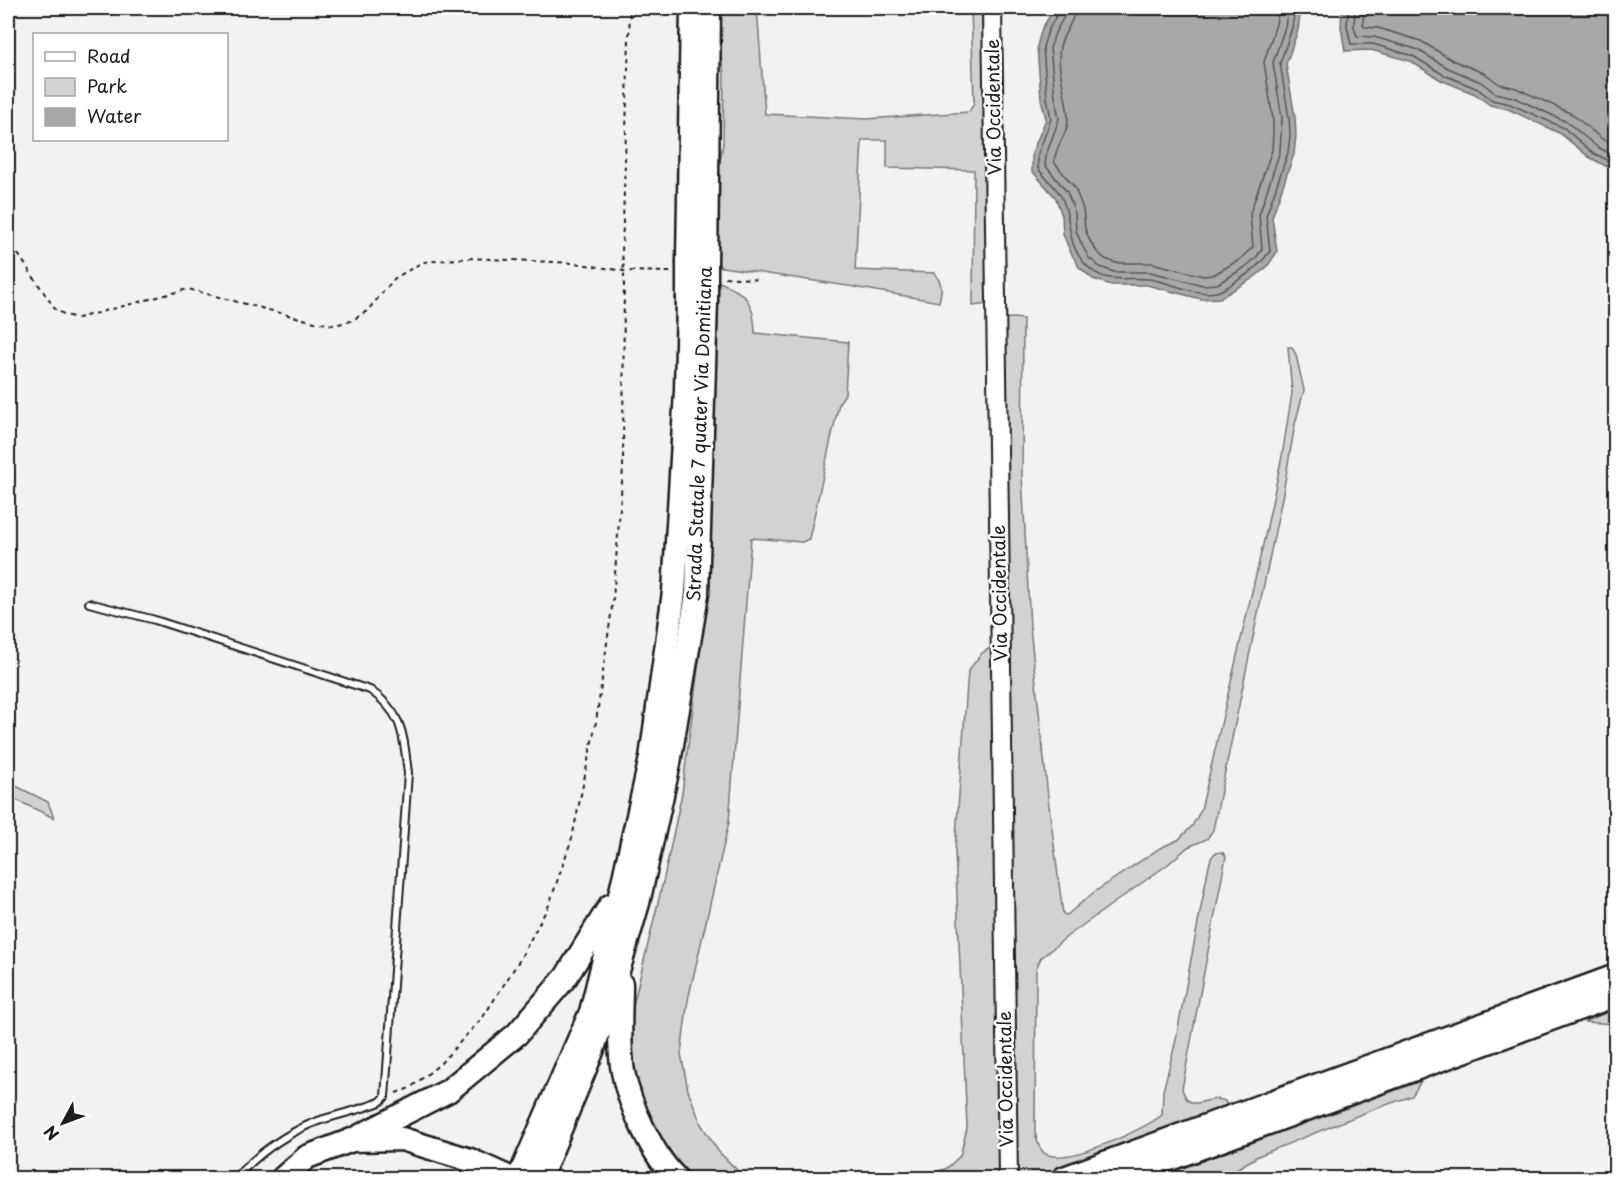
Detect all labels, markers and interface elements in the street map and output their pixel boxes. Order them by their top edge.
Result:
legend [33,33,228,141]
street label: Via Occidentale [978,38,1007,176]
text: Road [87,42,131,69]
text: Park [87,72,127,99]
text: Water [87,102,142,129]
street label: Strada Statale 7 quater Via Domitiana [679,265,718,602]
street label: Via Occidentale [984,524,1013,662]
street label: Via Occidentale [990,1010,1019,1148]
north arrow [33,1093,93,1153]
text: N [38,1121,64,1146]

